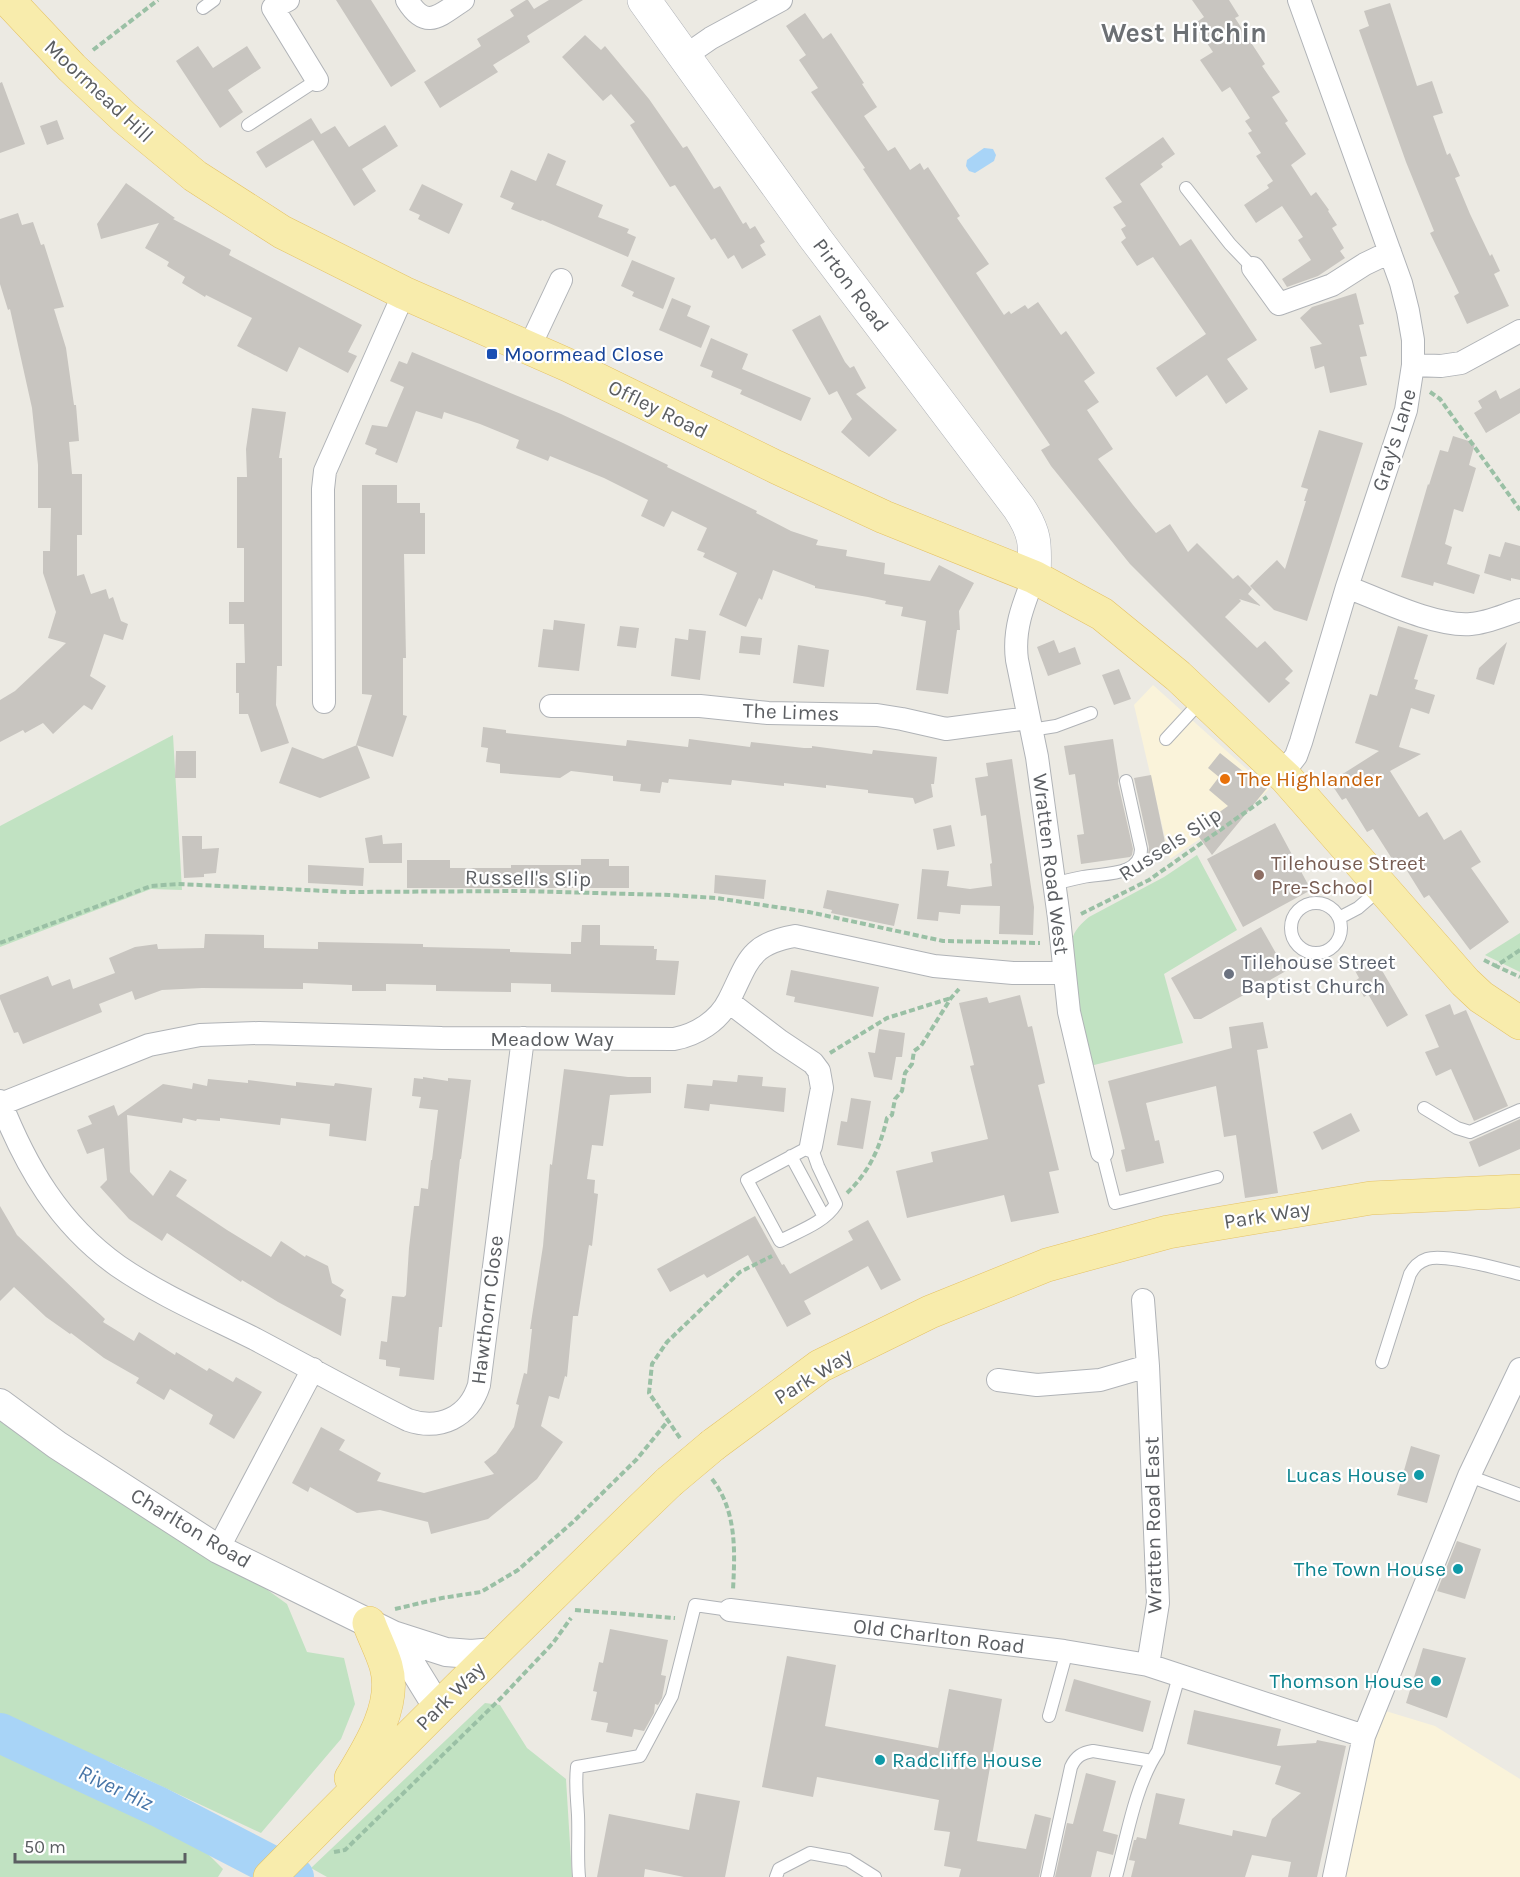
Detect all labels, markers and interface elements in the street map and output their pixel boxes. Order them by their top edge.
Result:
district label: West Hitchin [1101,17,1267,49]
street label: Moormead Hill [40,35,158,147]
street label: Pirton Road [808,234,894,336]
place label: Moormead Close [504,342,664,366]
marker: Moormead Close [485,347,499,361]
street label: Offley Road [604,375,712,443]
street label: Gray's Lane [1367,386,1421,494]
street label: The Limes [742,698,840,726]
place label: The Highlander [1237,767,1382,791]
street label: Wratten Road West [1028,772,1074,956]
marker: The Highlander [1218,772,1232,786]
street label: Russels Slip [1114,802,1226,886]
place label: Tilehouse Street Pre-School [1271,851,1426,899]
street label: Russell's Slip [465,865,591,891]
marker: Tilehouse Street Pre-School [1252,868,1266,882]
place label: Tilehouse Street Baptist Church [1241,950,1396,998]
marker: Tilehouse Street Baptist Church [1222,967,1236,981]
street label: Meadow Way [490,1027,614,1051]
street label: Park Way [1222,1196,1312,1234]
street label: Hawthorn Close [466,1234,508,1386]
street label: Park Way [770,1343,856,1409]
street label: Wratten Road East [1139,1436,1167,1614]
place label: Lucas House [1286,1463,1407,1487]
marker: Lucas House [1412,1468,1426,1482]
street label: Charlton Road [127,1483,255,1573]
place label: The Town House [1294,1557,1446,1581]
marker: The Town House [1451,1562,1465,1576]
street label: Old Charlton Road [852,1614,1026,1658]
street label: Park Way [411,1657,489,1735]
place label: Thomson House [1269,1669,1424,1693]
marker: Thomson House [1429,1674,1443,1688]
place label: Radcliffe House [892,1748,1042,1772]
marker: Radcliffe House [873,1753,887,1767]
water label: River Hiz [74,1759,157,1817]
scale bar [15,1826,184,1864]
text: 50 m [24,1836,66,1858]

